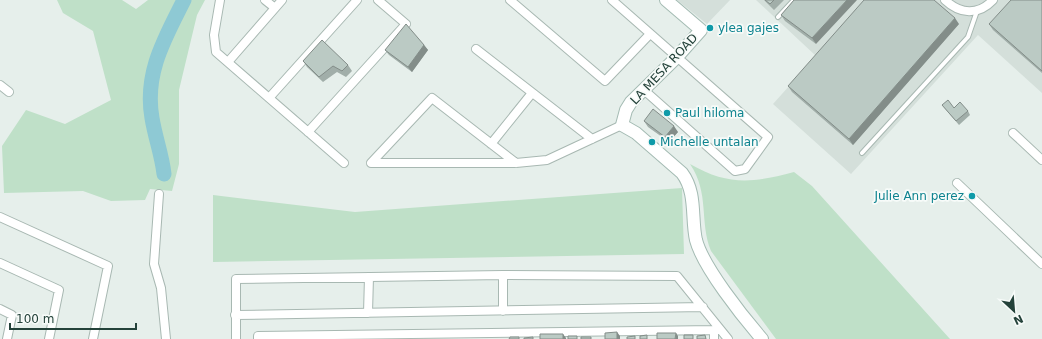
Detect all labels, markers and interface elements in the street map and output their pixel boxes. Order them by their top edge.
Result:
place label: ylea gajes [718,21,779,35]
marker: ylea gajes [705,23,715,33]
street label: LA MESA ROAD [628,31,700,107]
place label: Paul hiloma [675,106,744,120]
marker: Paul hiloma [662,108,672,118]
place label: Michelle untalan [660,135,759,149]
marker: Michelle untalan [647,137,657,147]
place label: Julie Ann perez [873,189,964,203]
marker: Julie Ann perez [967,191,977,201]
north arrow [994,291,1034,331]
scale bar [10,305,136,331]
text: 100 m [16,312,54,326]
text: N [1011,312,1025,327]

